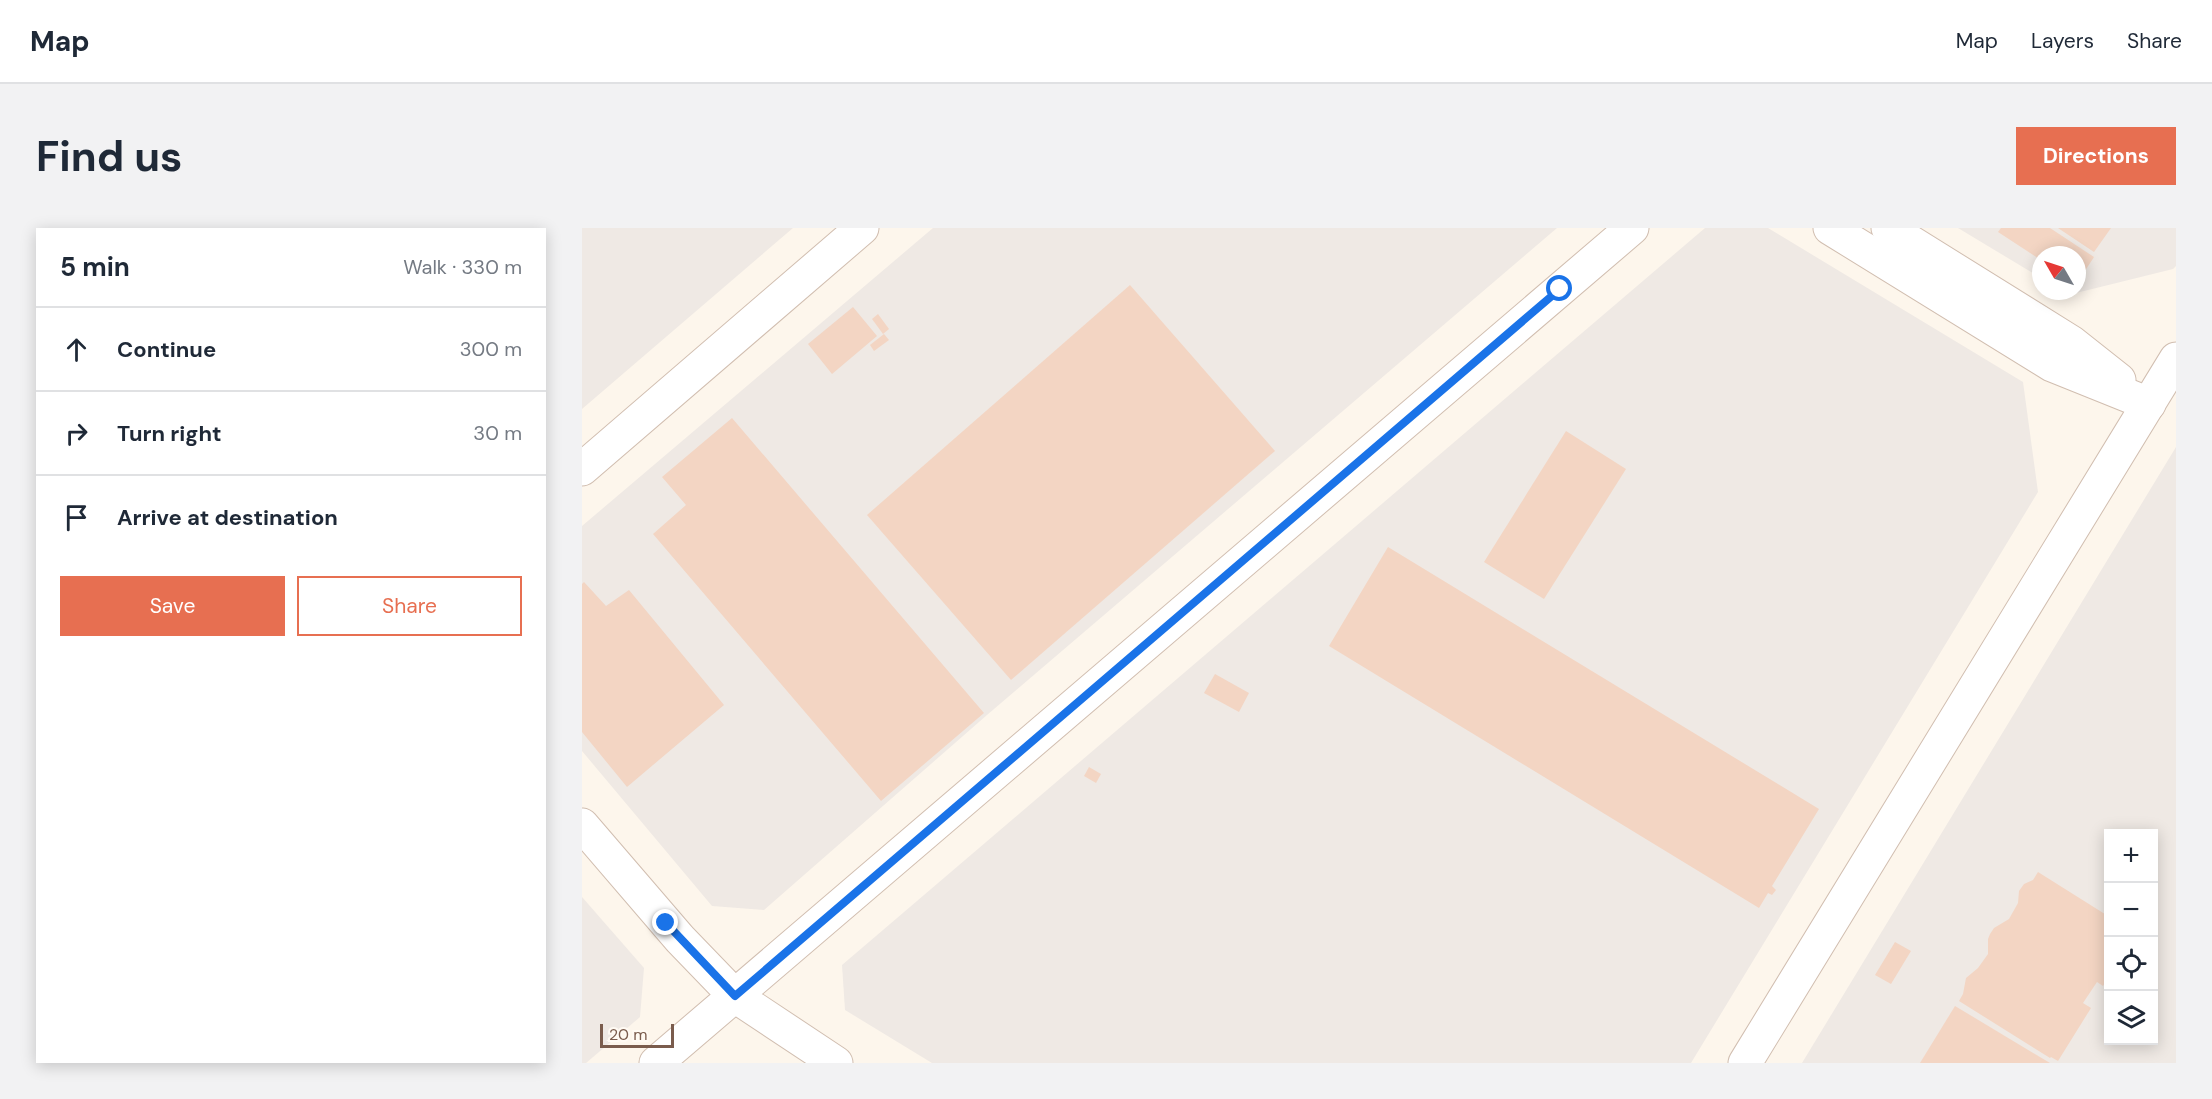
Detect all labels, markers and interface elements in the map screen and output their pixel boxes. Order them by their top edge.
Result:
text: Map [30,23,90,60]
text: Map [1956,27,1998,55]
text: Layers [2031,27,2094,55]
text: Share [2127,27,2182,55]
button: Directions [2016,127,2176,185]
text: Find us [36,129,182,184]
north arrow [2032,246,2086,300]
text: 5 min [60,250,130,284]
text: Walk · 330 m [403,254,522,280]
route start [1546,275,1572,301]
icon: ahead [60,333,93,366]
text: Continue [117,335,216,364]
text: 300 m [460,336,522,362]
icon: right [60,417,93,450]
text: Turn right [117,419,222,448]
text: 30 m [473,420,522,446]
icon: arrive [60,501,93,534]
text: Arrive at destination [117,503,338,532]
button: Save [60,576,285,636]
button: Share [297,576,522,636]
map controls [2104,829,2158,1045]
button: + [2104,829,2158,883]
button: − [2104,883,2158,937]
route end [652,909,678,935]
button: locate [2104,937,2158,991]
button: layers [2104,991,2158,1045]
scale bar [600,1021,674,1048]
text: 20 m [609,1024,648,1045]

